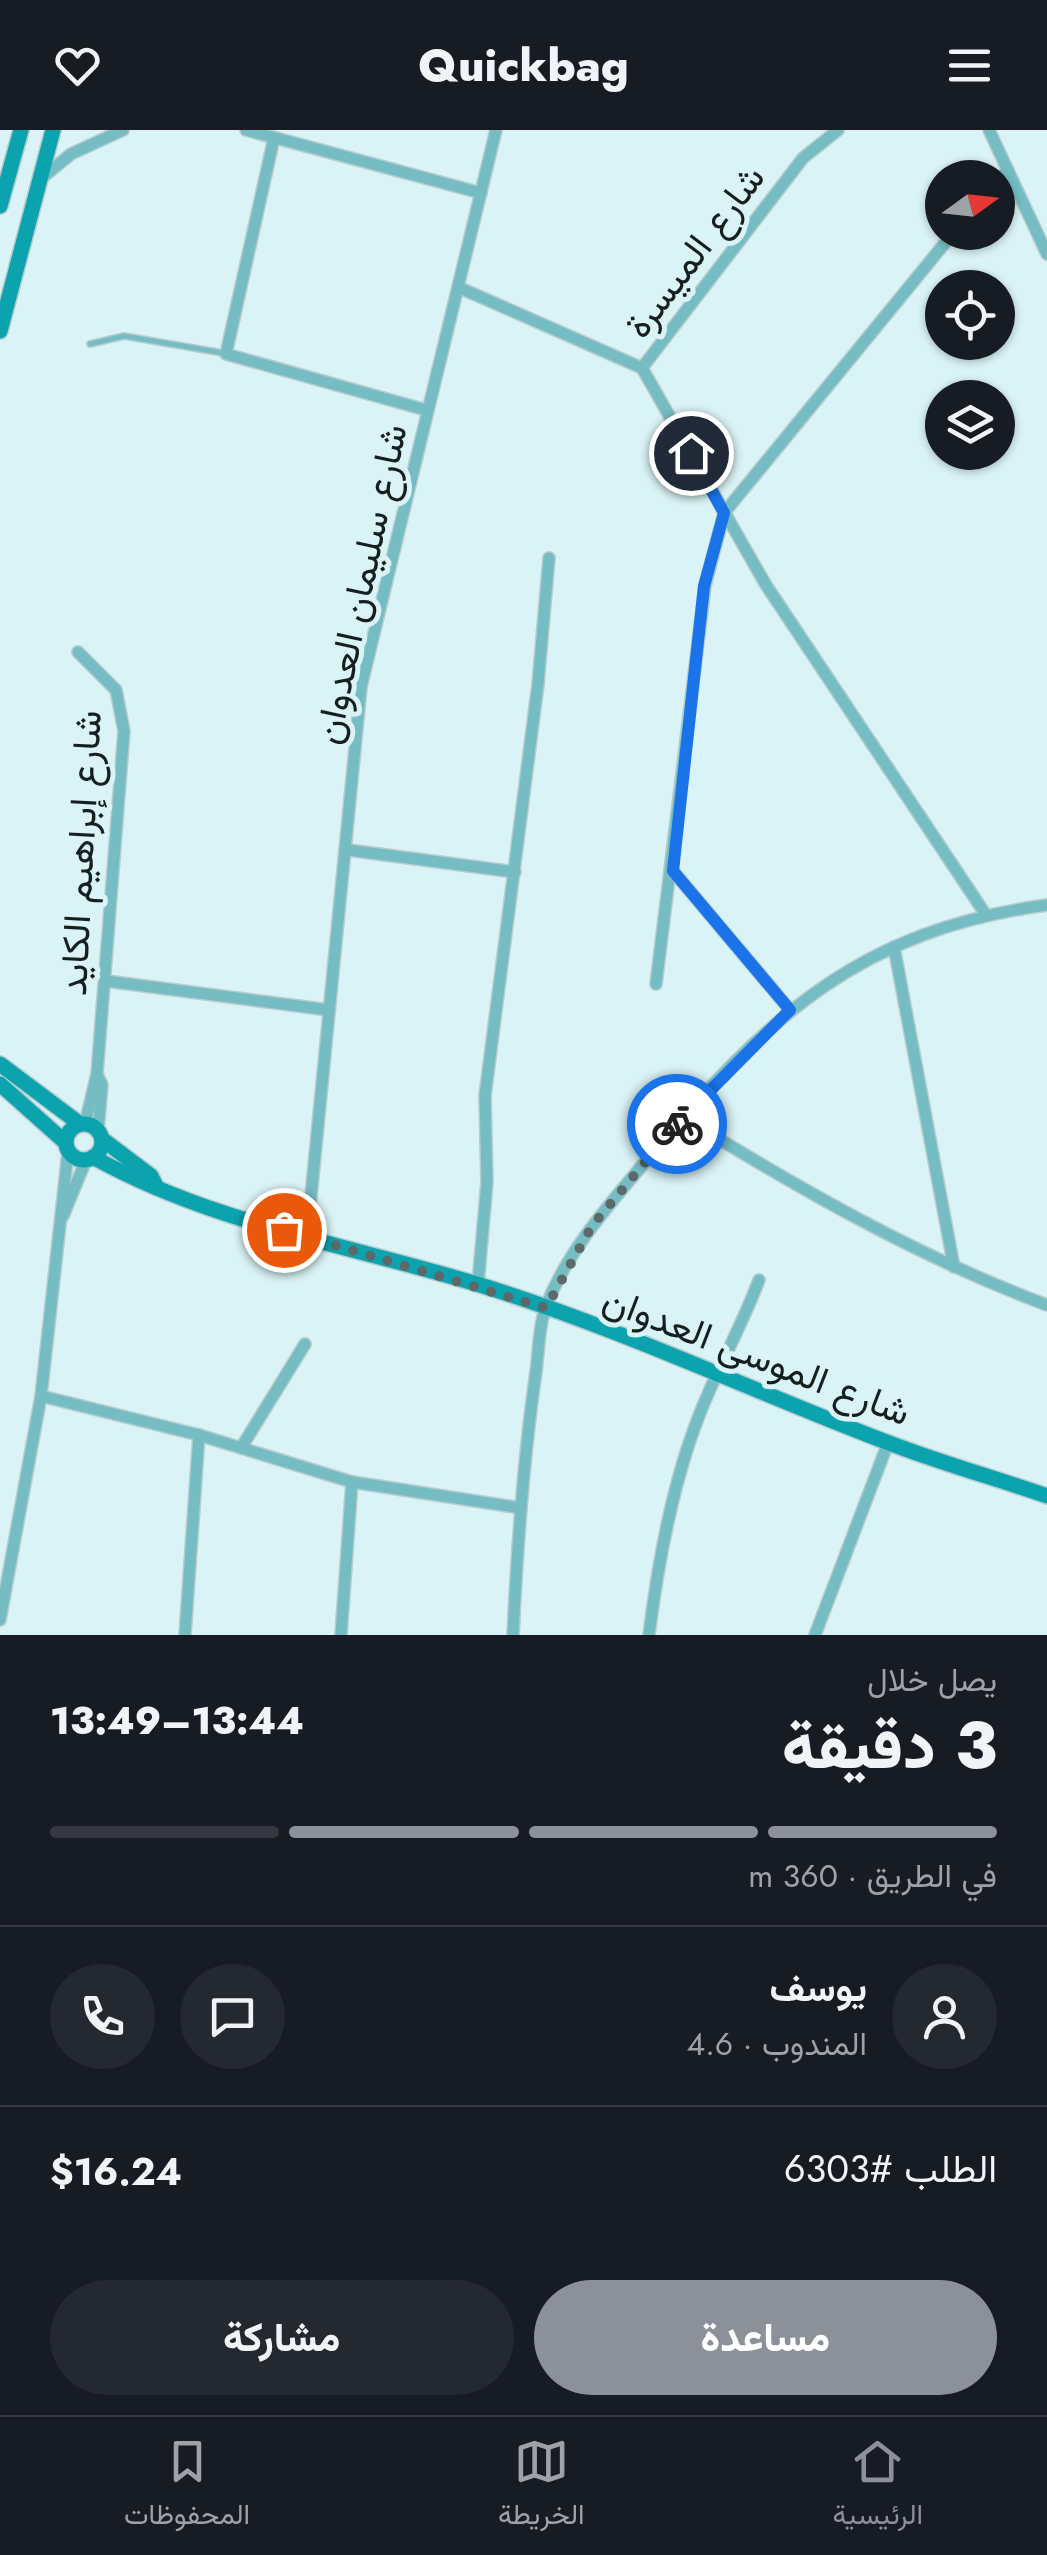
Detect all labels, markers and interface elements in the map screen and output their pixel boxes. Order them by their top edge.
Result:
text: Quickbag [418,33,629,98]
icon: heart [50,38,105,93]
icon: menu [942,38,997,93]
street label: شارع الميسرة [610,153,778,349]
north arrow [925,160,1015,250]
map controls [925,160,1015,470]
button: locate [925,270,1015,360]
button: layers [925,380,1015,470]
pin [649,411,734,496]
street label: شارع سليمان العدوان [299,419,421,749]
icon: home [664,426,719,481]
street label: شارع إبراهيم الكايد [45,709,115,997]
courier [627,1074,727,1174]
icon: bike [650,1097,705,1152]
pin [242,1188,327,1273]
icon: bag [257,1203,312,1258]
street label: شارع الموسى العدوان [595,1271,919,1439]
text: يصل خلال [867,1657,997,1703]
text: 13:44–13:49 [50,1693,304,1748]
text: 3 دقيقة [782,1698,997,1792]
text: في الطريق · 360 m [748,1853,997,1899]
text: يوسف [770,1960,867,2015]
button: phone [50,1964,155,2069]
button: chat [180,1964,285,2069]
button: person [892,1964,997,2069]
text: المندوب · 4.6 [687,2021,867,2067]
text: الطلب #6303 [784,2141,997,2196]
text: $16.24 [50,2144,182,2199]
button: مشاركة [50,2280,514,2395]
button: مساعدة [534,2280,997,2395]
tab: المحفوظات [124,2434,250,2539]
tab: الخريطة [498,2434,585,2539]
tab: الرئيسية [833,2434,923,2539]

